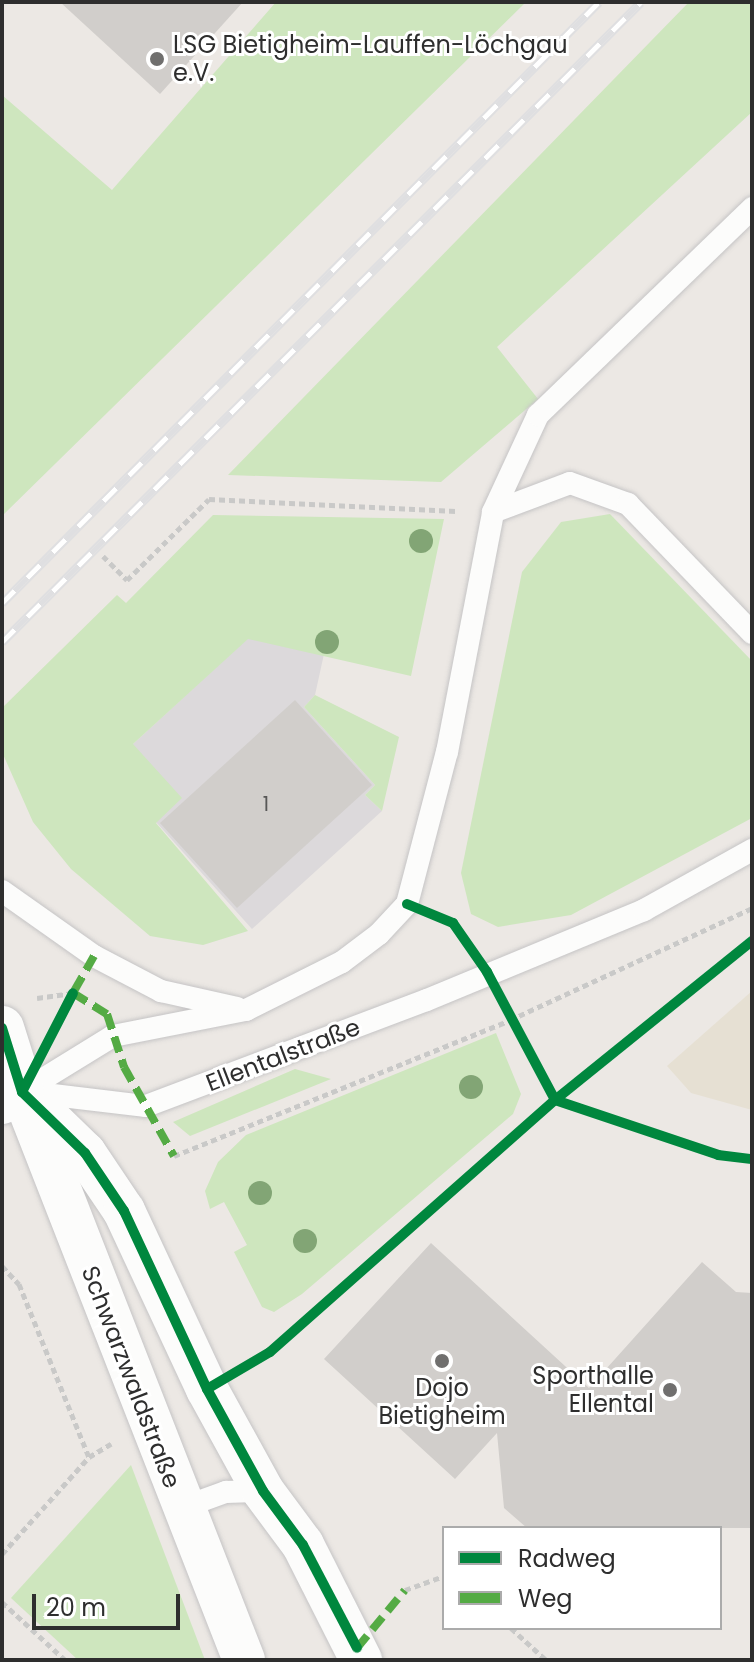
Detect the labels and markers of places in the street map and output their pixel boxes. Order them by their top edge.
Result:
place label: LSG Bietigheim-Lauffen-Löchgau e.V. [173,31,568,87]
marker: LSG Bietigheim-Lauffen-Löchgau e.V. [148,50,166,68]
marker: Dojo Bietigheim [433,1352,451,1370]
place label: Sporthalle Ellental [532,1362,654,1418]
place label: Dojo Bietigheim [378,1374,506,1430]
marker: Sporthalle Ellental [661,1381,679,1399]

